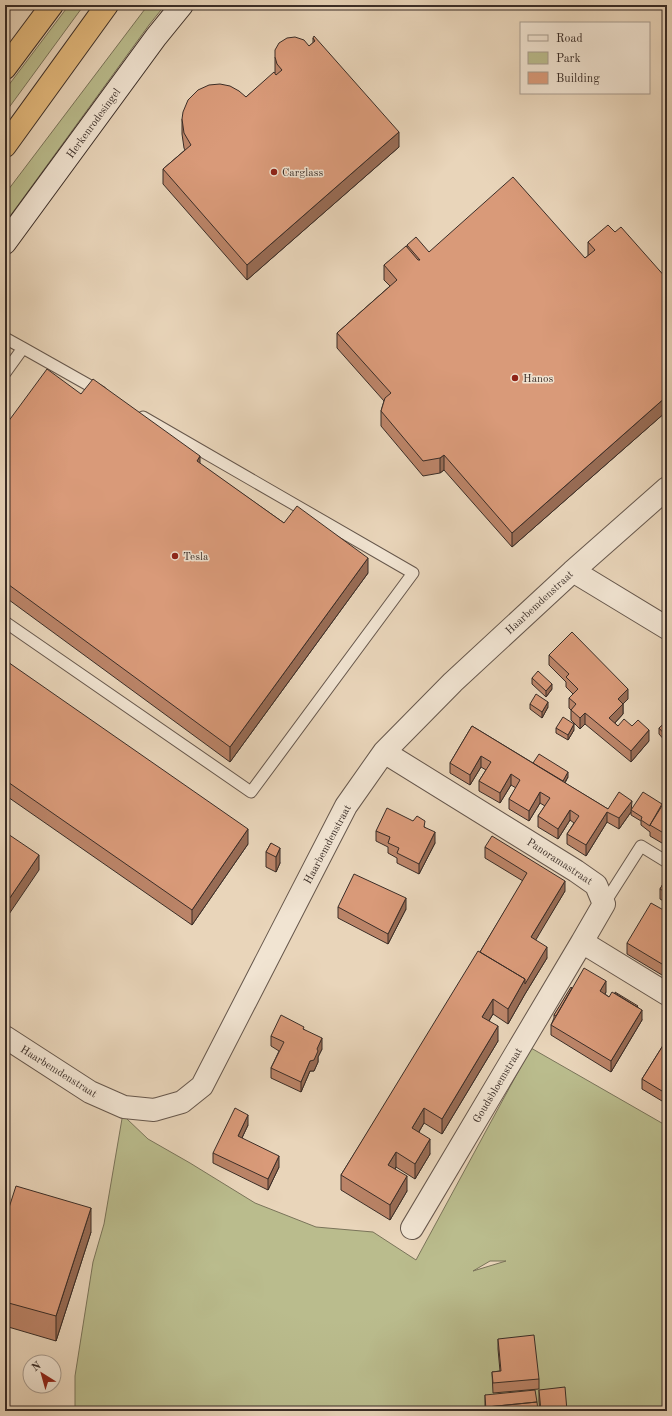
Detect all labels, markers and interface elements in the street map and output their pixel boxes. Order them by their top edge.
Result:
legend [520,22,650,94]
text: Road [556,33,583,45]
text: Park [556,53,581,65]
text: Building [556,73,600,85]
street label: Herkenrodesingel [65,87,123,161]
marker: Carglass [269,167,279,177]
place label: Carglass [282,168,323,179]
marker: Hanos [510,373,520,383]
place label: Hanos [523,374,553,385]
marker: Tesla [170,551,180,561]
place label: Tesla [183,552,209,563]
street label: Haarbemdenstraat [504,569,576,637]
street label: Haarbemdenstraat [303,803,354,886]
street label: Panoramastraat [524,837,594,888]
street label: Haarbemdenstraat [18,1044,99,1100]
street label: Goudsbloemstraat [472,1046,525,1125]
north arrow [22,1354,62,1394]
text: N [30,1360,44,1374]

